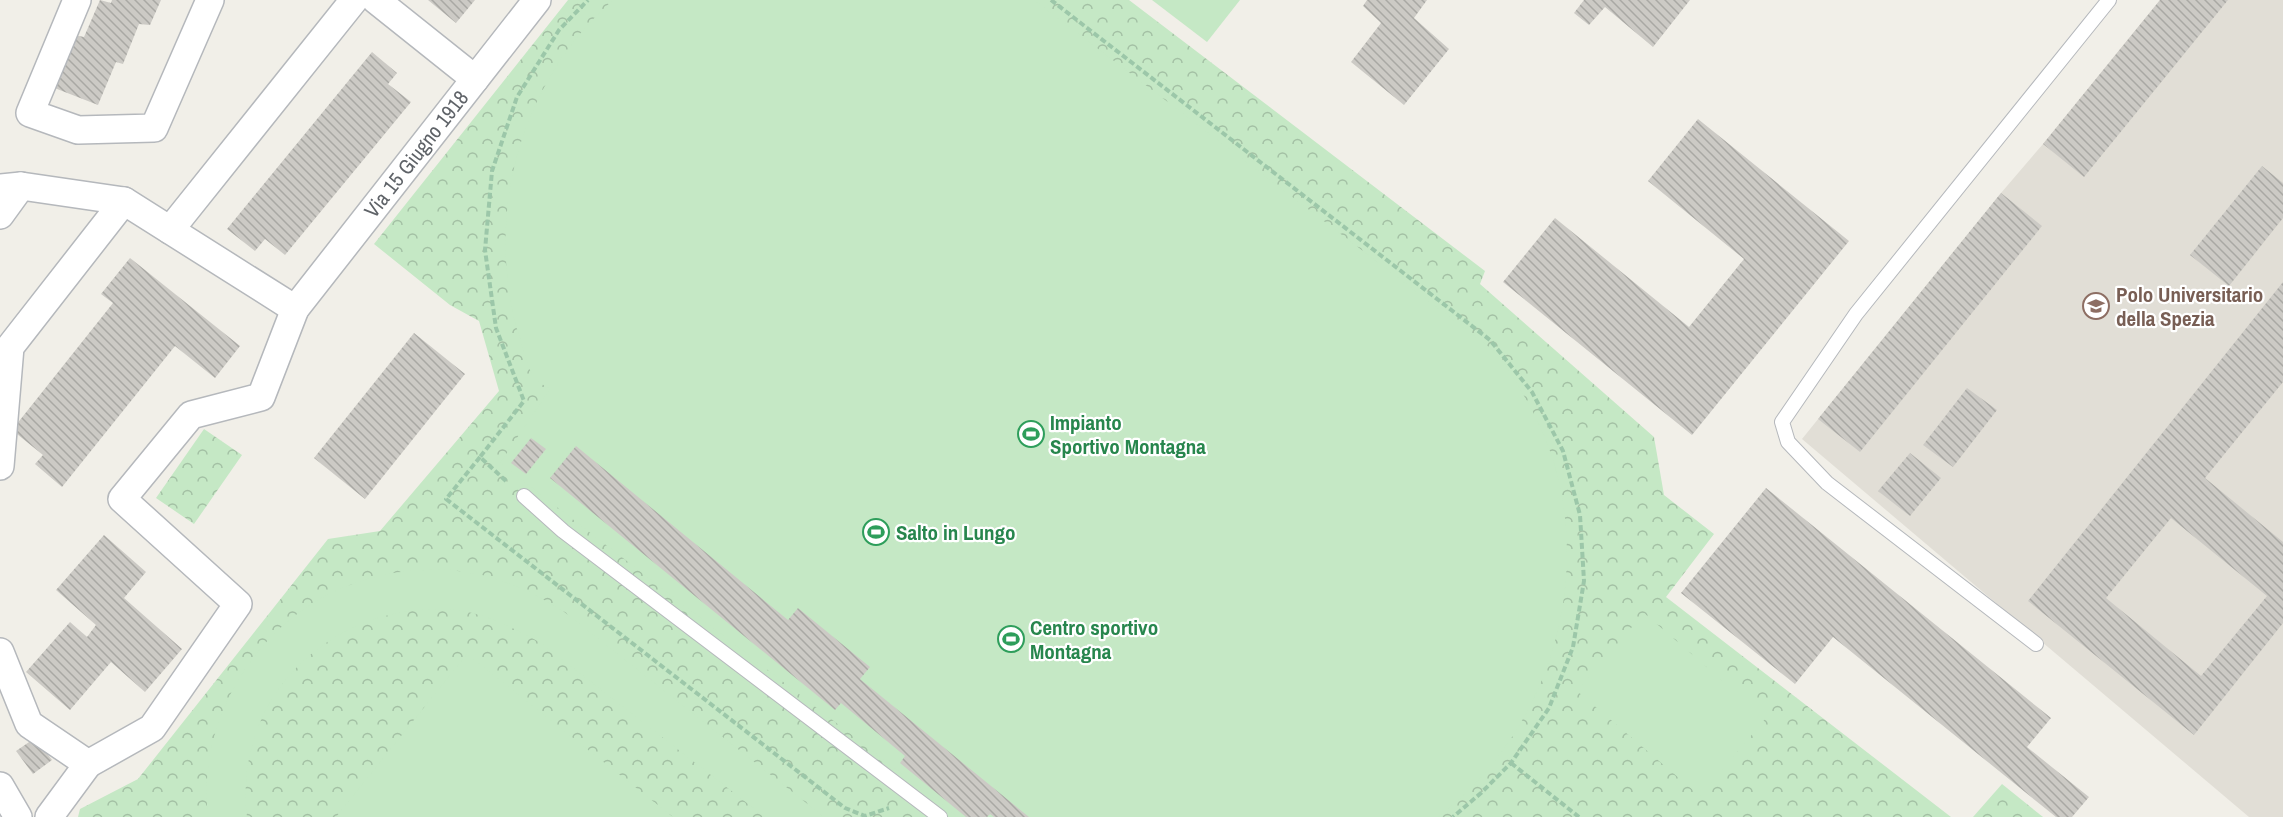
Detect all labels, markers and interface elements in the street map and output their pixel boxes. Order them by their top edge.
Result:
street label: Via 15 Giugno 1918 [357,84,475,224]
place label: Polo Universitario della Spezia [2116,280,2263,333]
school or university icon: Polo Universitario della Spezia [2081,291,2111,321]
place label: Impianto Sportivo Montagna [1050,408,1206,461]
sports icon: Impianto Sportivo Montagna [1016,419,1046,449]
sports icon: Salto in Lungo [861,517,891,547]
place label: Salto in Lungo [896,518,1016,547]
place label: Centro sportivo Montagna [1030,613,1158,666]
sports icon: Centro sportivo Montagna [996,624,1026,654]

